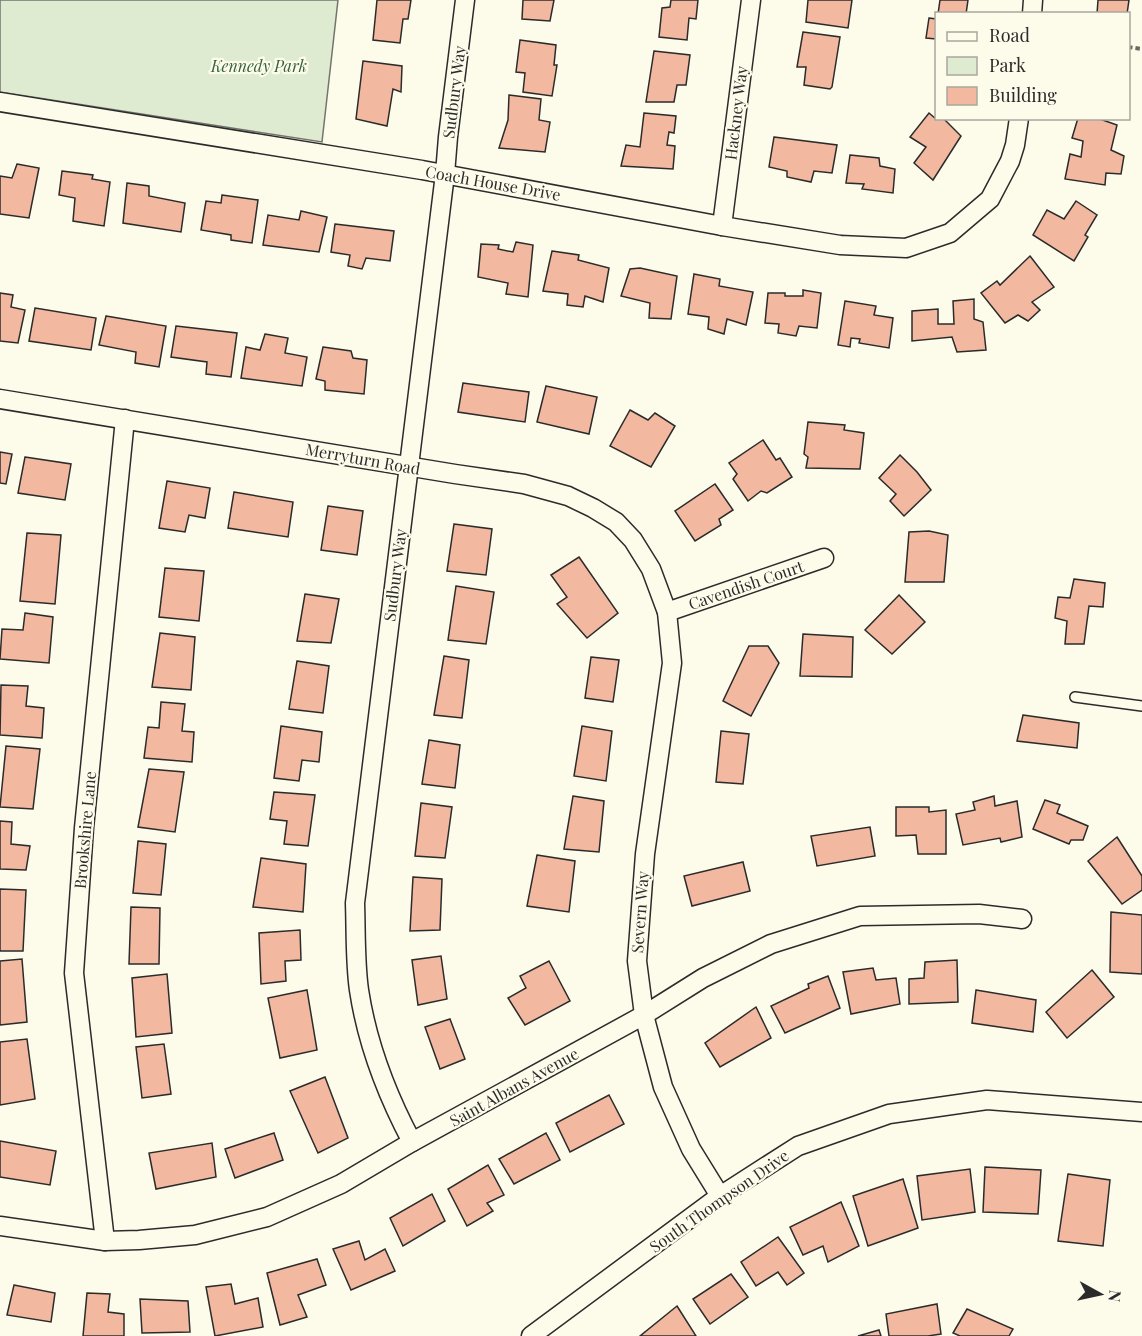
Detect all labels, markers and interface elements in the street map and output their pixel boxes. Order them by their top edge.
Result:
legend [935,12,1130,120]
text: Road [989,23,1030,47]
street label: Sudbury Way [437,44,470,140]
text: Park [989,53,1026,77]
park label: Kennedy Park [210,55,307,76]
street label: Hackney Way [719,65,752,161]
text: Building [989,83,1057,107]
street label: Coach House Drive [424,160,562,205]
street label: Merryturn Road [304,438,422,479]
street label: Sudbury Way [378,527,411,623]
street label: Cavendish Court [685,555,807,614]
street label: Brookshire Lane [69,770,100,890]
street label: Severn Way [626,870,653,954]
street label: Saint Albans Avenue [446,1042,582,1131]
street label: South Thompson Drive [645,1145,793,1257]
north arrow [1070,1264,1130,1324]
text: N [1104,1289,1127,1304]

